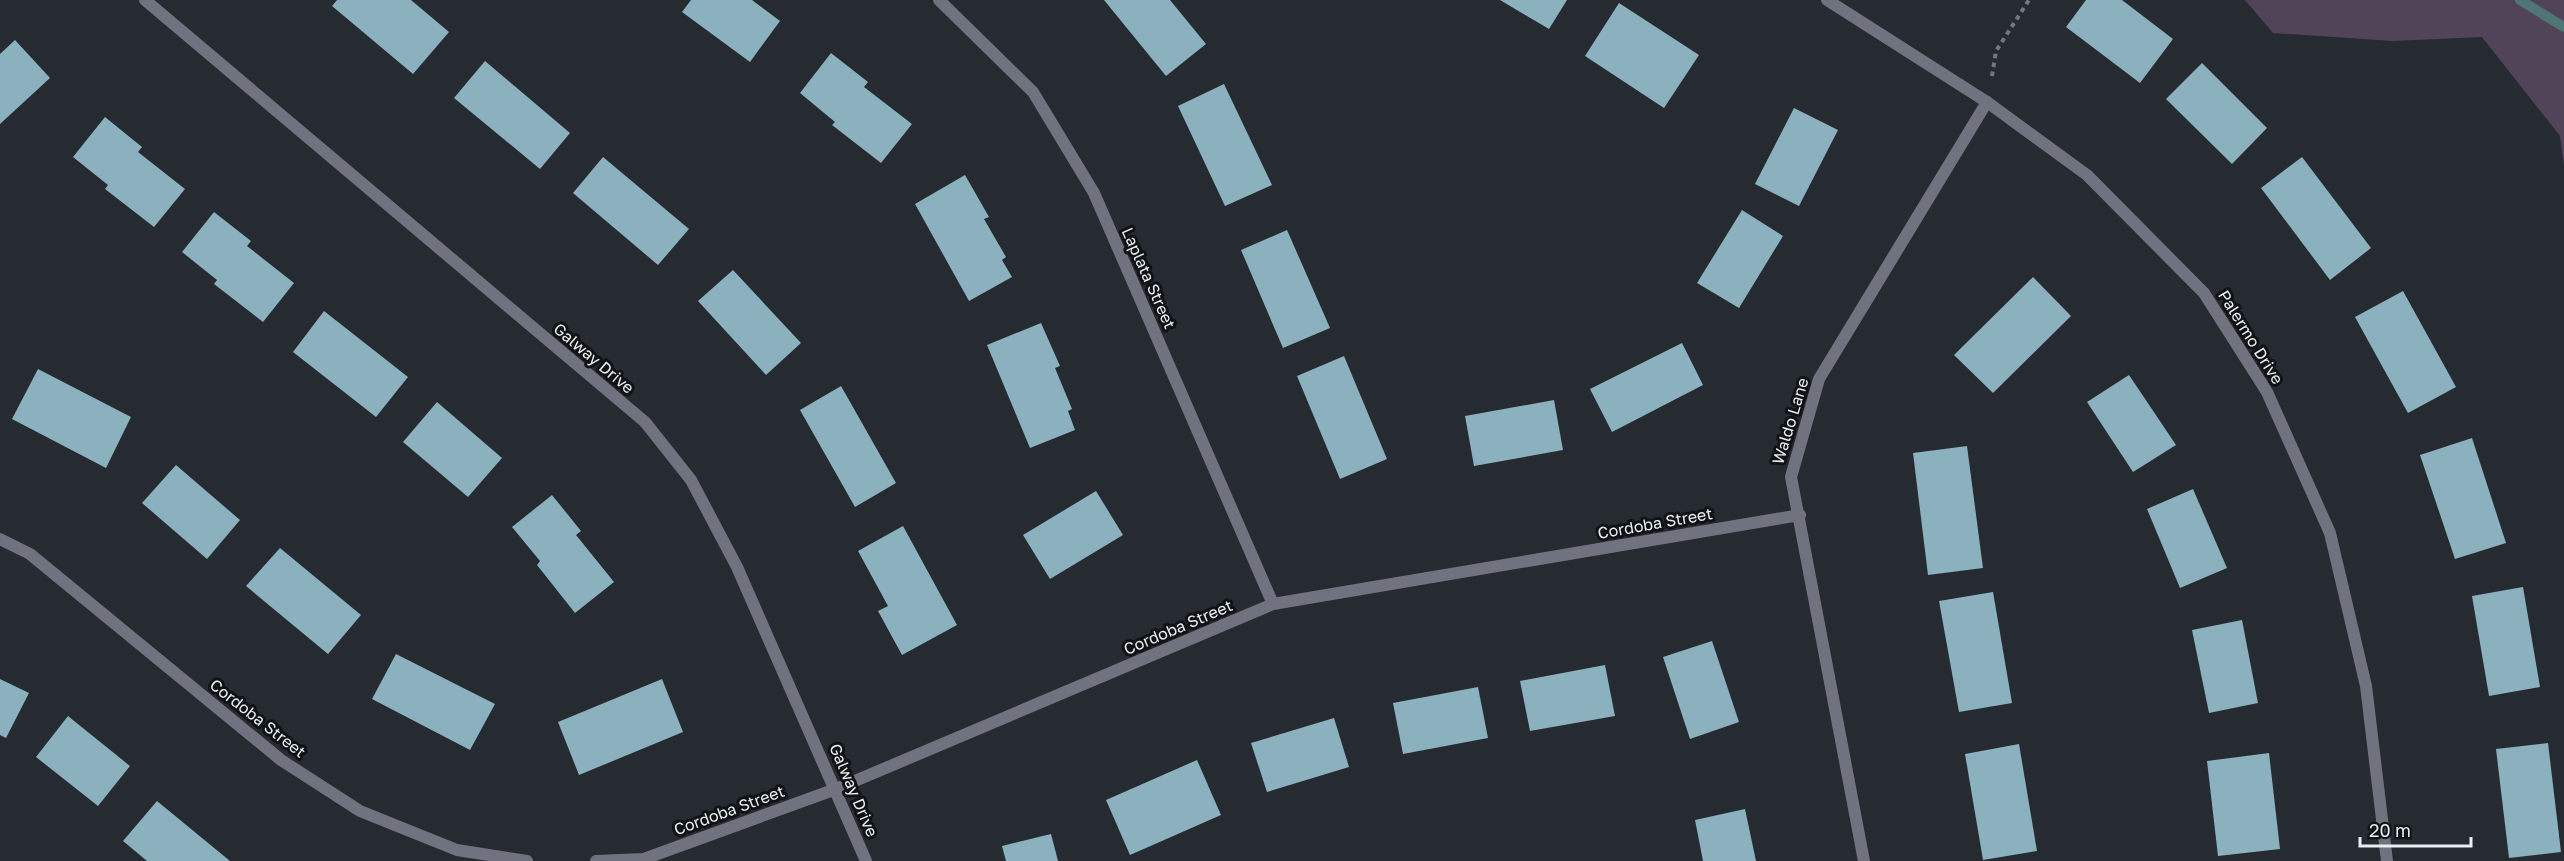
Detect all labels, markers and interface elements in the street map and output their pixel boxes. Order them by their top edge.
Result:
street label: Laplata Street [1118,224,1180,332]
street label: Palermo Drive [2214,286,2288,388]
street label: Galway Drive [550,318,638,398]
street label: Waldo Lane [1767,375,1813,467]
street label: Cordoba Street [1596,503,1714,543]
street label: Cordoba Street [1121,595,1235,659]
street label: Cordoba Street [206,674,310,762]
street label: Galway Drive [825,740,883,840]
street label: Cordoba Street [671,781,787,839]
scale bar [2360,810,2471,848]
text: 20 m [2369,819,2411,841]

